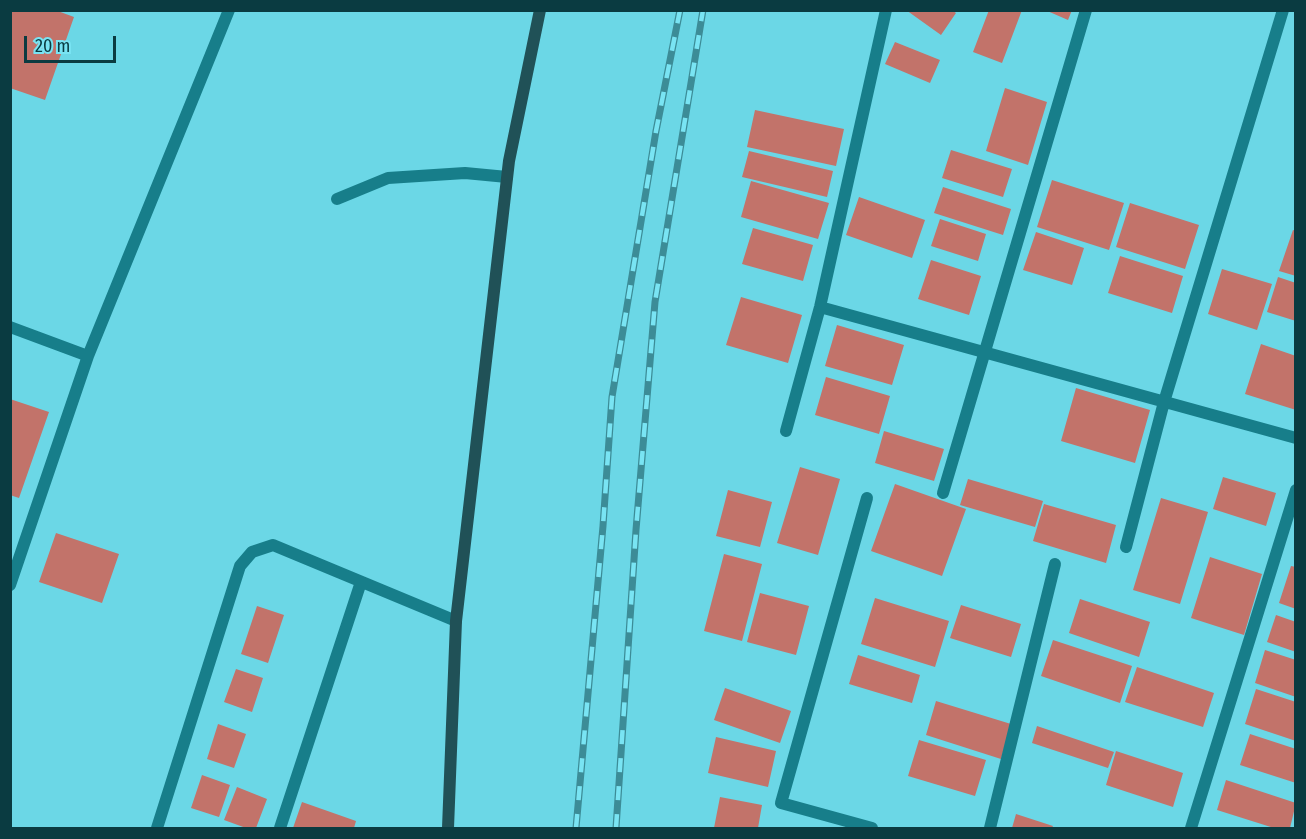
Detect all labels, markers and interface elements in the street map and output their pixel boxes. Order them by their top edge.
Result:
scale bar [27,24,118,62]
text: 20 m [35,35,70,57]

